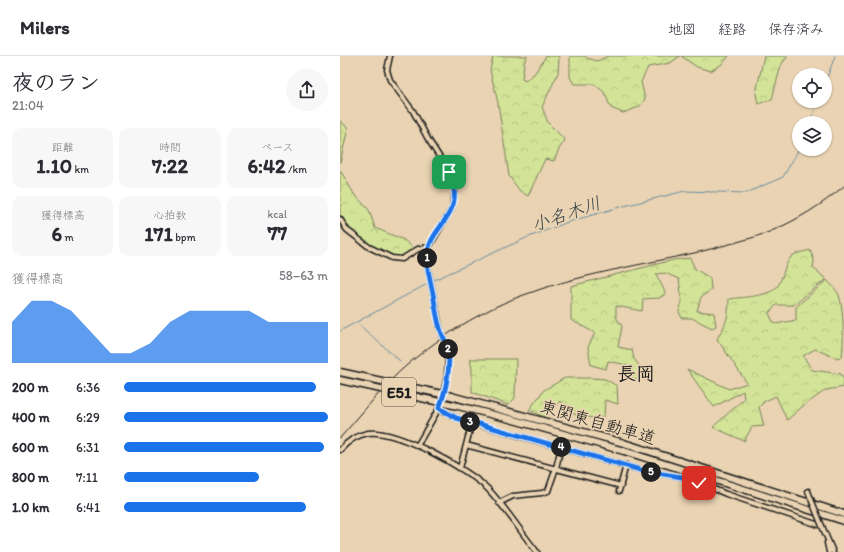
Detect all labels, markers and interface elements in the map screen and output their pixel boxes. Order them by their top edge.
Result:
text: Milers [20,16,70,39]
text: 地図 [668,21,696,38]
text: 経路 [718,21,746,38]
text: 保存済み [768,21,824,38]
map controls [792,68,832,156]
button: locate [792,68,832,108]
text: 夜のラン [12,69,100,96]
button: share [286,69,328,111]
text: 21:04 [12,98,44,113]
button: layers [792,116,832,156]
text: 距離 [52,141,74,154]
text: 時間 [159,141,181,154]
text: ペース [261,141,294,154]
text: 1.10 [36,154,72,178]
text: 7:22 [152,154,188,178]
text: 6:42 [247,154,286,178]
pin [432,155,466,189]
icon: arrive [438,161,460,183]
text: km [72,163,89,176]
text: /km [286,163,307,176]
water label: 小名木川 [528,192,604,236]
text: kcal [268,208,287,221]
text: 獲得標高 [41,209,85,222]
text: 心拍数 [153,209,186,222]
text: 77 [267,221,287,245]
text: 6 [52,222,62,246]
text: 171 [144,222,173,246]
text: m [62,231,74,244]
text: bpm [173,231,196,244]
pin: 1 [417,248,437,268]
text: 1 [424,251,430,264]
text: 58–63 m [279,268,328,283]
text: 獲得標高 [12,271,64,286]
pin: 2 [438,339,458,359]
text: 2 [445,342,451,355]
district label: 長岡 [617,362,655,385]
road number: E51 [382,378,416,406]
text: 200 m [12,380,49,395]
text: 6:36 [76,380,100,395]
street label: 東関東自動車道 [538,396,658,448]
text: 400 m [12,410,50,425]
text: 6:29 [76,410,100,425]
pin: 3 [460,412,480,432]
text: 3 [467,415,473,428]
pin: 4 [551,437,571,457]
text: 600 m [12,440,49,455]
text: 6:31 [76,440,99,455]
text: 4 [558,440,564,453]
pin: 5 [641,462,661,482]
text: 5 [648,465,654,478]
pin [682,466,716,500]
text: 800 m [12,470,49,485]
text: 7:11 [76,470,98,485]
icon: check [688,472,710,494]
text: 1.0 km [12,500,49,515]
text: 6:41 [76,500,100,515]

